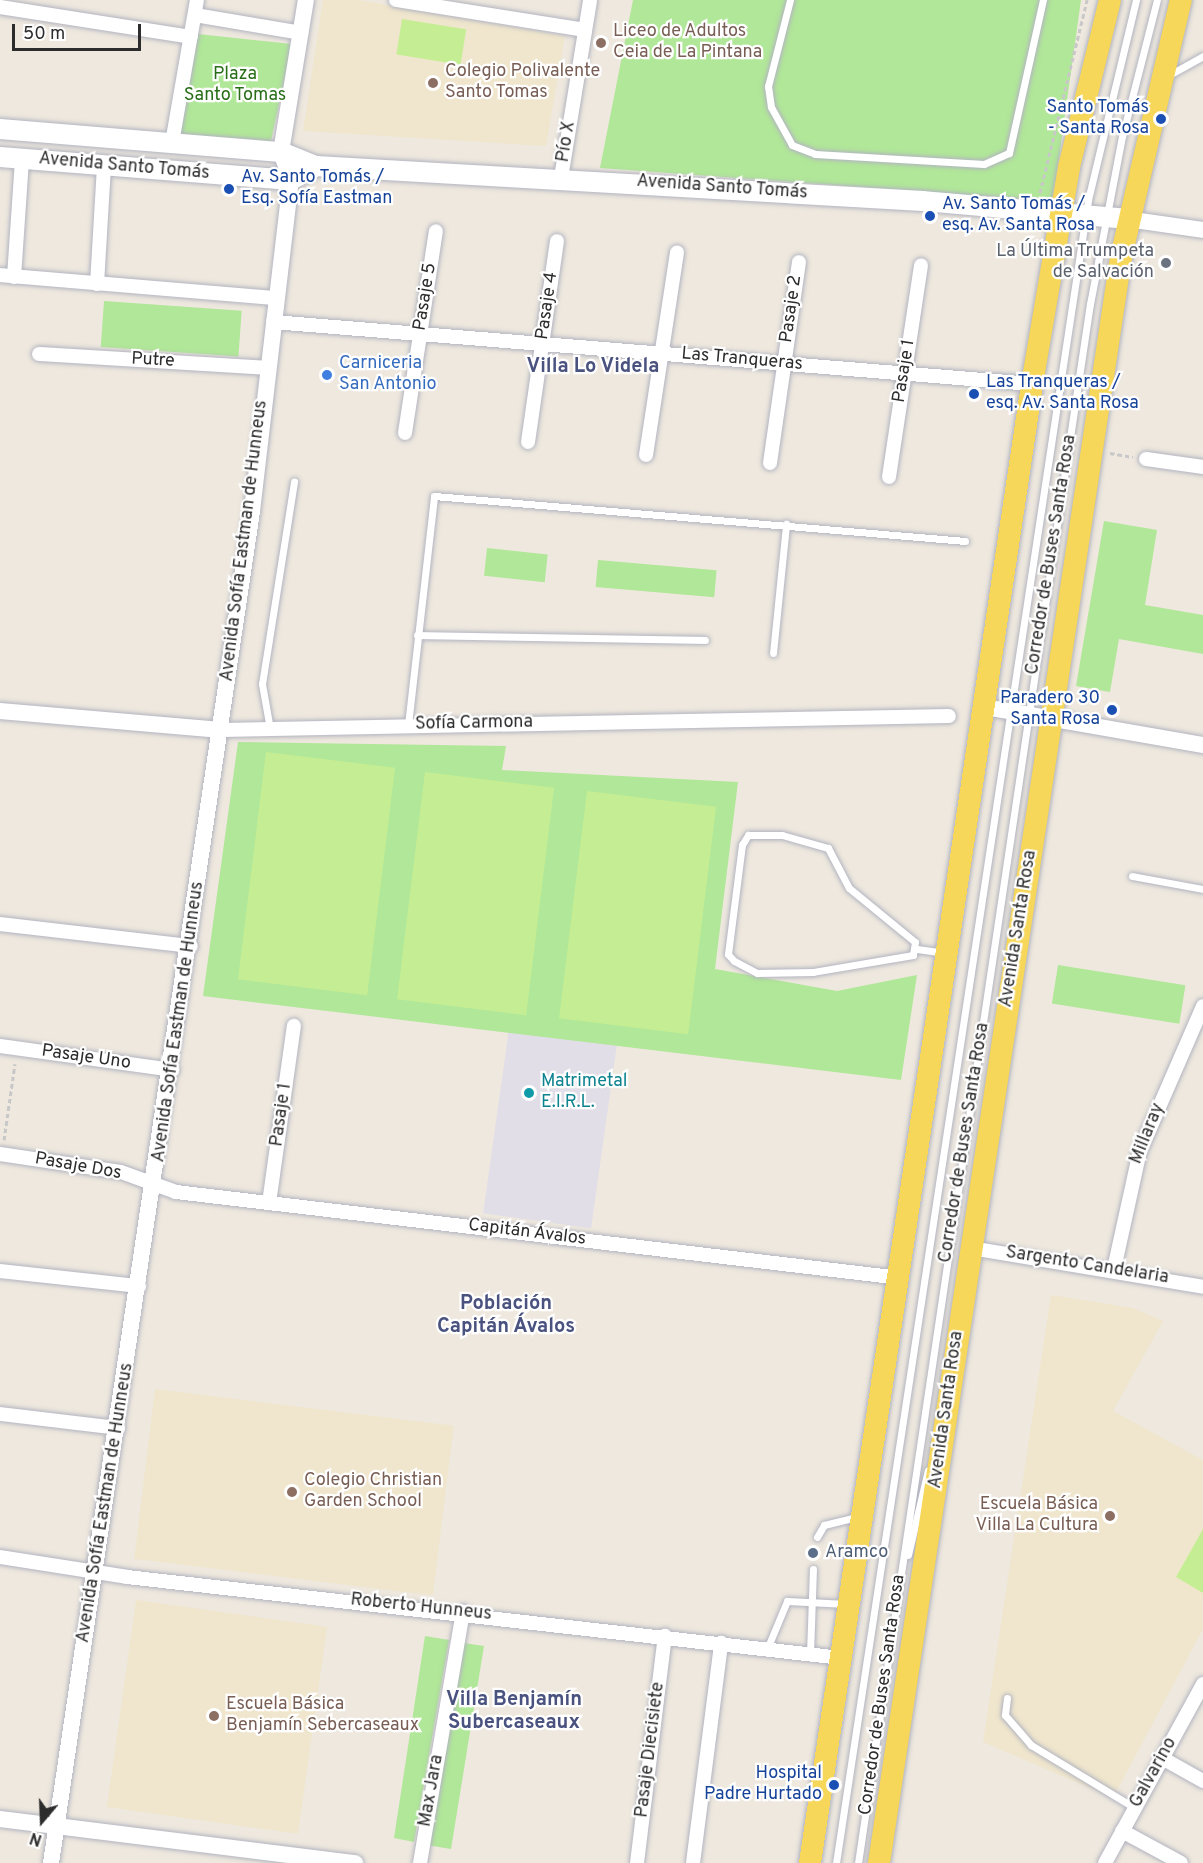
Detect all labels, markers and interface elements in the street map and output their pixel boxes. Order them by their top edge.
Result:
scale bar [15,12,144,50]
place label: Liceo de Adultos Ceia de La Pintana [613,22,762,64]
text: 50 m [23,23,65,46]
marker: Liceo de Adultos Ceia de La Pintana [594,36,608,50]
place label: Colegio Polivalente Santo Tomas [445,62,600,104]
park label: Plaza Santo Tomas [183,65,287,107]
marker: Colegio Polivalente Santo Tomas [426,76,440,90]
place label: Santo Tomás - Santa Rosa [1046,98,1149,140]
marker: Santo Tomás - Santa Rosa [1154,112,1168,126]
street label: Pío X [553,120,581,164]
street label: Avenida Santo Tomás [37,149,211,185]
place label: Av. Santo Tomás / Esq. Sofía Eastman [241,168,392,210]
street label: Avenida Santo Tomás [635,171,809,205]
marker: Av. Santo Tomás / Esq. Sofía Eastman [222,182,236,196]
place label: Av. Santo Tomás / esq. Av. Santa Rosa [942,195,1096,238]
marker: Av. Santo Tomás / esq. Av. Santa Rosa [923,209,937,223]
place label: La Última Trumpeta de Salvación [996,242,1154,284]
marker: La Última Trumpeta de Salvación [1159,256,1173,270]
street label: Pasaje 5 [410,262,442,332]
street label: Pasaje 4 [533,271,563,341]
street label: Pasaje 2 [777,274,807,344]
street label: Pasaje 1 [889,338,921,404]
street label: Las Tranqueras [680,344,804,376]
street label: Putre [131,349,175,373]
place label: Carniceria San Antonio [339,354,437,397]
district label: Villa Lo Videla [526,355,660,379]
marker: Carniceria San Antonio [320,368,334,382]
place label: Las Tranqueras / esq. Av. Santa Rosa [986,373,1140,416]
marker: Las Tranqueras / esq. Av. Santa Rosa [967,387,981,401]
street label: Avenida Sofía Eastman de Hunneus [217,399,273,683]
street label: Corredor de Buses Santa Rosa [1022,433,1082,677]
place label: Paradero 30 Santa Rosa [1000,689,1100,732]
marker: Paradero 30 Santa Rosa [1105,703,1119,717]
street label: Sofía Carmona [415,712,533,736]
street label: Avenida Santa Rosa [996,849,1042,1009]
street label: Avenida Sofía Eastman de Hunneus [149,880,209,1164]
street label: Corredor de Buses Santa Rosa [935,1021,995,1265]
street label: Pasaje Uno [40,1041,132,1075]
place label: Matrimetal E.I.R.L. [541,1072,628,1114]
street label: Pasaje 1 [267,1082,297,1148]
marker: Matrimetal E.I.R.L. [522,1086,536,1100]
street label: Millaray [1126,1100,1170,1168]
street label: Pasaje Dos [33,1149,123,1185]
street label: Capitán Ávalos [466,1215,588,1251]
street label: Sargento Candelaria [1004,1242,1170,1290]
district label: Población Capitán Ávalos [437,1292,575,1339]
street label: Avenida Santa Rosa [925,1330,969,1490]
street label: Avenida Sofía Eastman de Hunneus [73,1361,139,1645]
place label: Colegio Christian Garden School [304,1471,442,1514]
marker: Colegio Christian Garden School [285,1485,299,1499]
place label: Escuela Básica Villa La Cultura [976,1495,1098,1538]
marker: Escuela Básica Villa La Cultura [1103,1509,1117,1523]
place label: Aramco [825,1542,888,1564]
marker: Aramco [806,1546,820,1560]
street label: Corredor de Buses Santa Rosa [855,1573,911,1817]
street label: Roberto Hunneus [349,1590,493,1626]
street label: Pasaje Diecisiete [632,1681,670,1819]
district label: Villa Benjamín Subercaseaux [446,1688,582,1735]
place label: Escuela Básica Benjamín Sebercaseaux [226,1695,419,1738]
marker: Escuela Básica Benjamín Sebercaseaux [207,1709,221,1723]
street label: Galvarino [1126,1734,1182,1812]
street label: Max Jara [415,1753,449,1829]
place label: Hospital Padre Hurtado [704,1764,822,1806]
marker: Hospital Padre Hurtado [827,1778,841,1792]
north arrow [12,1791,72,1851]
text: N [27,1827,45,1849]

